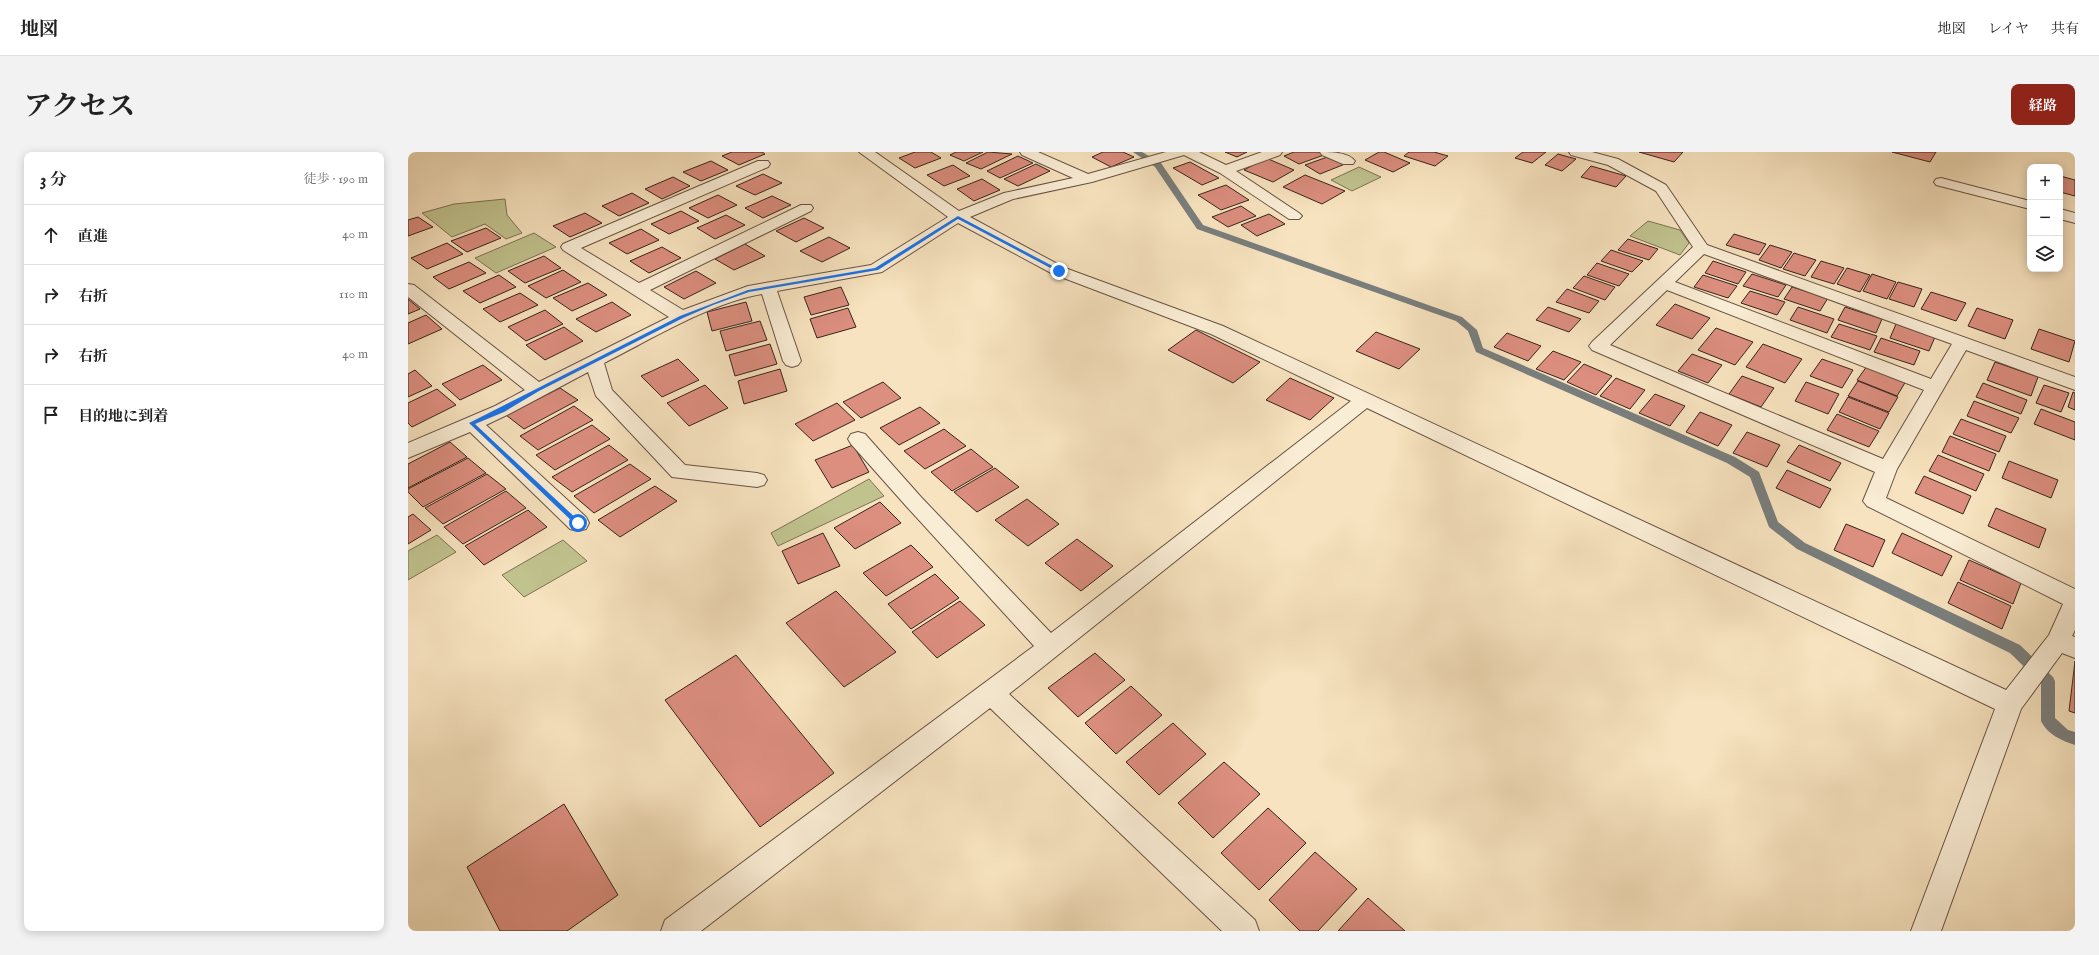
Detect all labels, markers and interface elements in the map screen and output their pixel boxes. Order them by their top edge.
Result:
text: 地図 [20,18,58,42]
text: 地図 [1938,20,1966,38]
text: レイヤ [1988,20,2029,38]
text: 共有 [2051,20,2079,38]
button: 経路 [2011,84,2075,125]
text: アクセス [24,90,135,125]
map controls [2027,164,2063,272]
button: + [2027,164,2063,200]
text: 3 分 [40,170,67,191]
text: 徒歩 · 190 m [304,171,368,188]
button: − [2027,200,2063,236]
icon: ahead [40,224,62,246]
text: 40 m [342,226,368,243]
text: 直進 [78,227,108,246]
button: layers [2027,236,2063,272]
route end [1050,262,1068,280]
icon: right [40,284,62,306]
text: 110 m [339,286,368,303]
text: 右折 [78,287,108,306]
icon: right [40,344,62,366]
text: 40 m [342,346,368,363]
text: 右折 [78,347,108,366]
icon: arrive [40,404,62,426]
text: 目的地に到着 [78,407,168,426]
route start [569,514,587,532]

